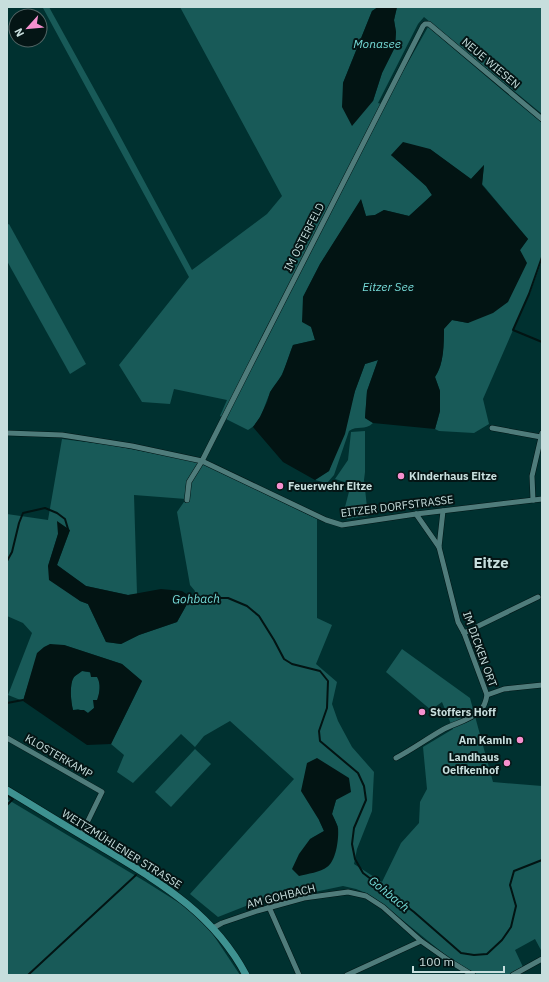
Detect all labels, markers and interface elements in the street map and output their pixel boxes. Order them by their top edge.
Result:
north arrow [8,8,48,48]
text: N [11,26,27,39]
street label: NEUE WIESEN [459,35,523,91]
water label: Monasee [353,36,401,51]
street label: IM OSTERFELD [281,200,327,274]
water label: Eitzer See [362,279,414,294]
place label: Kinderhaus Eitze [409,469,497,483]
marker: Kinderhaus Eitze [396,471,406,481]
place label: Feuerwehr Eitze [288,479,372,493]
marker: Feuerwehr Eitze [275,481,285,491]
street label: EITZER DORFSTRASSE [340,492,454,520]
district label: Eitze [473,553,509,572]
water label: Gohbach [172,591,220,606]
street label: IM DICKEN ORT [460,609,500,689]
place label: Stoffers Hoff [430,705,496,719]
marker: Stoffers Hoff [417,707,427,717]
street label: KLOSTERKAMP [23,731,96,781]
place label: Am Kamin [459,733,512,747]
marker: Am Kamin [515,735,525,745]
place label: Landhaus Oelfkenhof [442,750,499,777]
marker: Landhaus Oelfkenhof [502,758,512,768]
street label: WEITZMÜHLENER STRASSE [59,806,185,892]
water label: Gohbach [366,873,413,915]
street label: AM GOHBACH [245,881,317,911]
scale bar [413,948,504,974]
text: 100 m [419,954,454,969]

